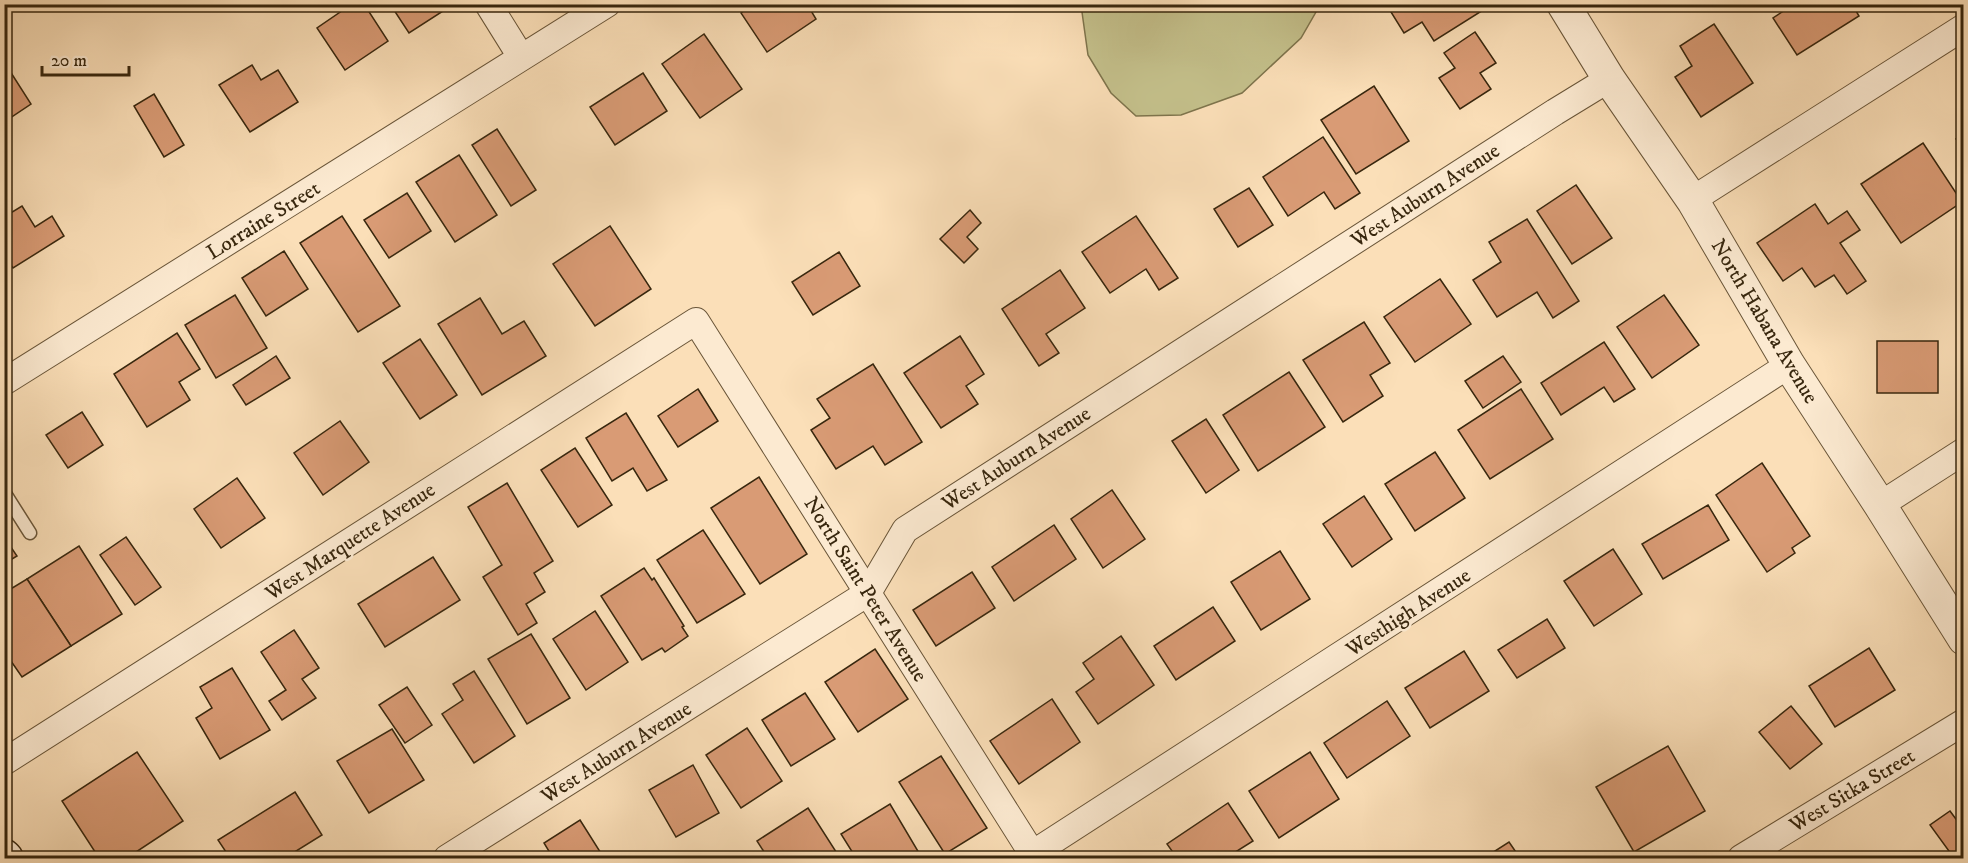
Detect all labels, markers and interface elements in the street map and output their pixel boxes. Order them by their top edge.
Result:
scale bar [42,39,129,77]
text: 20 m [51,50,87,72]
street label: West Auburn Avenue [1345,138,1505,254]
street label: Lorraine Street [202,176,325,266]
street label: North Habana Avenue [1705,235,1824,409]
street label: West Auburn Avenue [936,401,1096,517]
street label: West Marquette Avenue [260,477,441,607]
street label: North Saint Peter Avenue [798,492,933,687]
street label: Westhigh Avenue [1340,563,1476,663]
street label: West Auburn Avenue [536,696,697,810]
street label: West Sitka Street [1784,743,1920,839]

